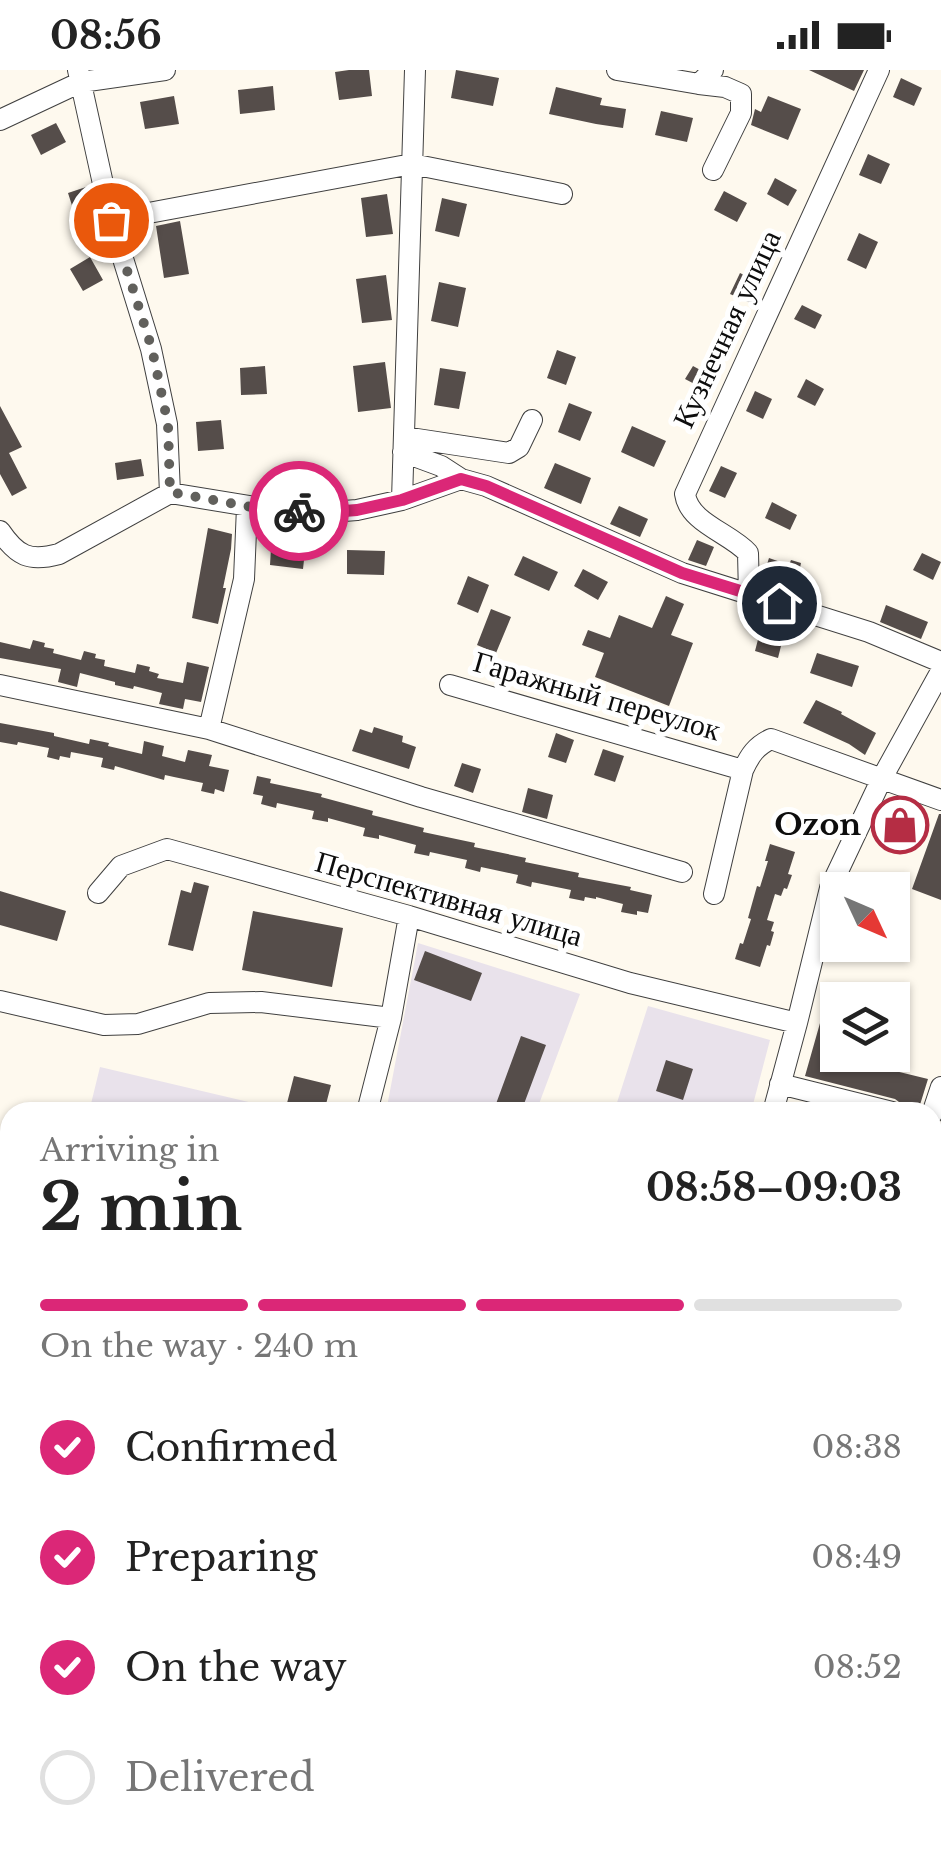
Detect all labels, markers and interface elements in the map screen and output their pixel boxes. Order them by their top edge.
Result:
text: 08:56 [50,12,162,59]
pin [69,178,154,263]
icon: bag [84,193,139,248]
street label: Кузнечная улица [665,224,789,434]
courier [249,461,349,561]
icon: bike [272,484,327,539]
pin [737,561,822,646]
icon: home [752,576,807,631]
street label: Гаражный переулок [469,643,725,749]
shop icon: Ozon [870,795,930,855]
place label: Ozon [774,806,861,843]
street label: Перспективная улица [311,843,587,954]
north arrow [820,872,910,962]
map controls [820,872,910,1072]
button: layers [820,982,910,1072]
text: Arriving in [40,1130,219,1170]
text: 08:58–09:03 [646,1164,902,1211]
text: 2 min [40,1167,242,1248]
text: On the way · 240 m [40,1326,358,1366]
icon: check [40,1420,95,1475]
text: Confirmed [125,1424,338,1471]
text: 08:38 [812,1427,902,1467]
icon: check [40,1530,95,1585]
text: Preparing [125,1534,317,1581]
text: 08:49 [811,1537,902,1577]
icon: check [40,1640,95,1695]
text: On the way [125,1644,347,1691]
text: 08:52 [813,1647,902,1687]
text: Delivered [125,1754,315,1801]

